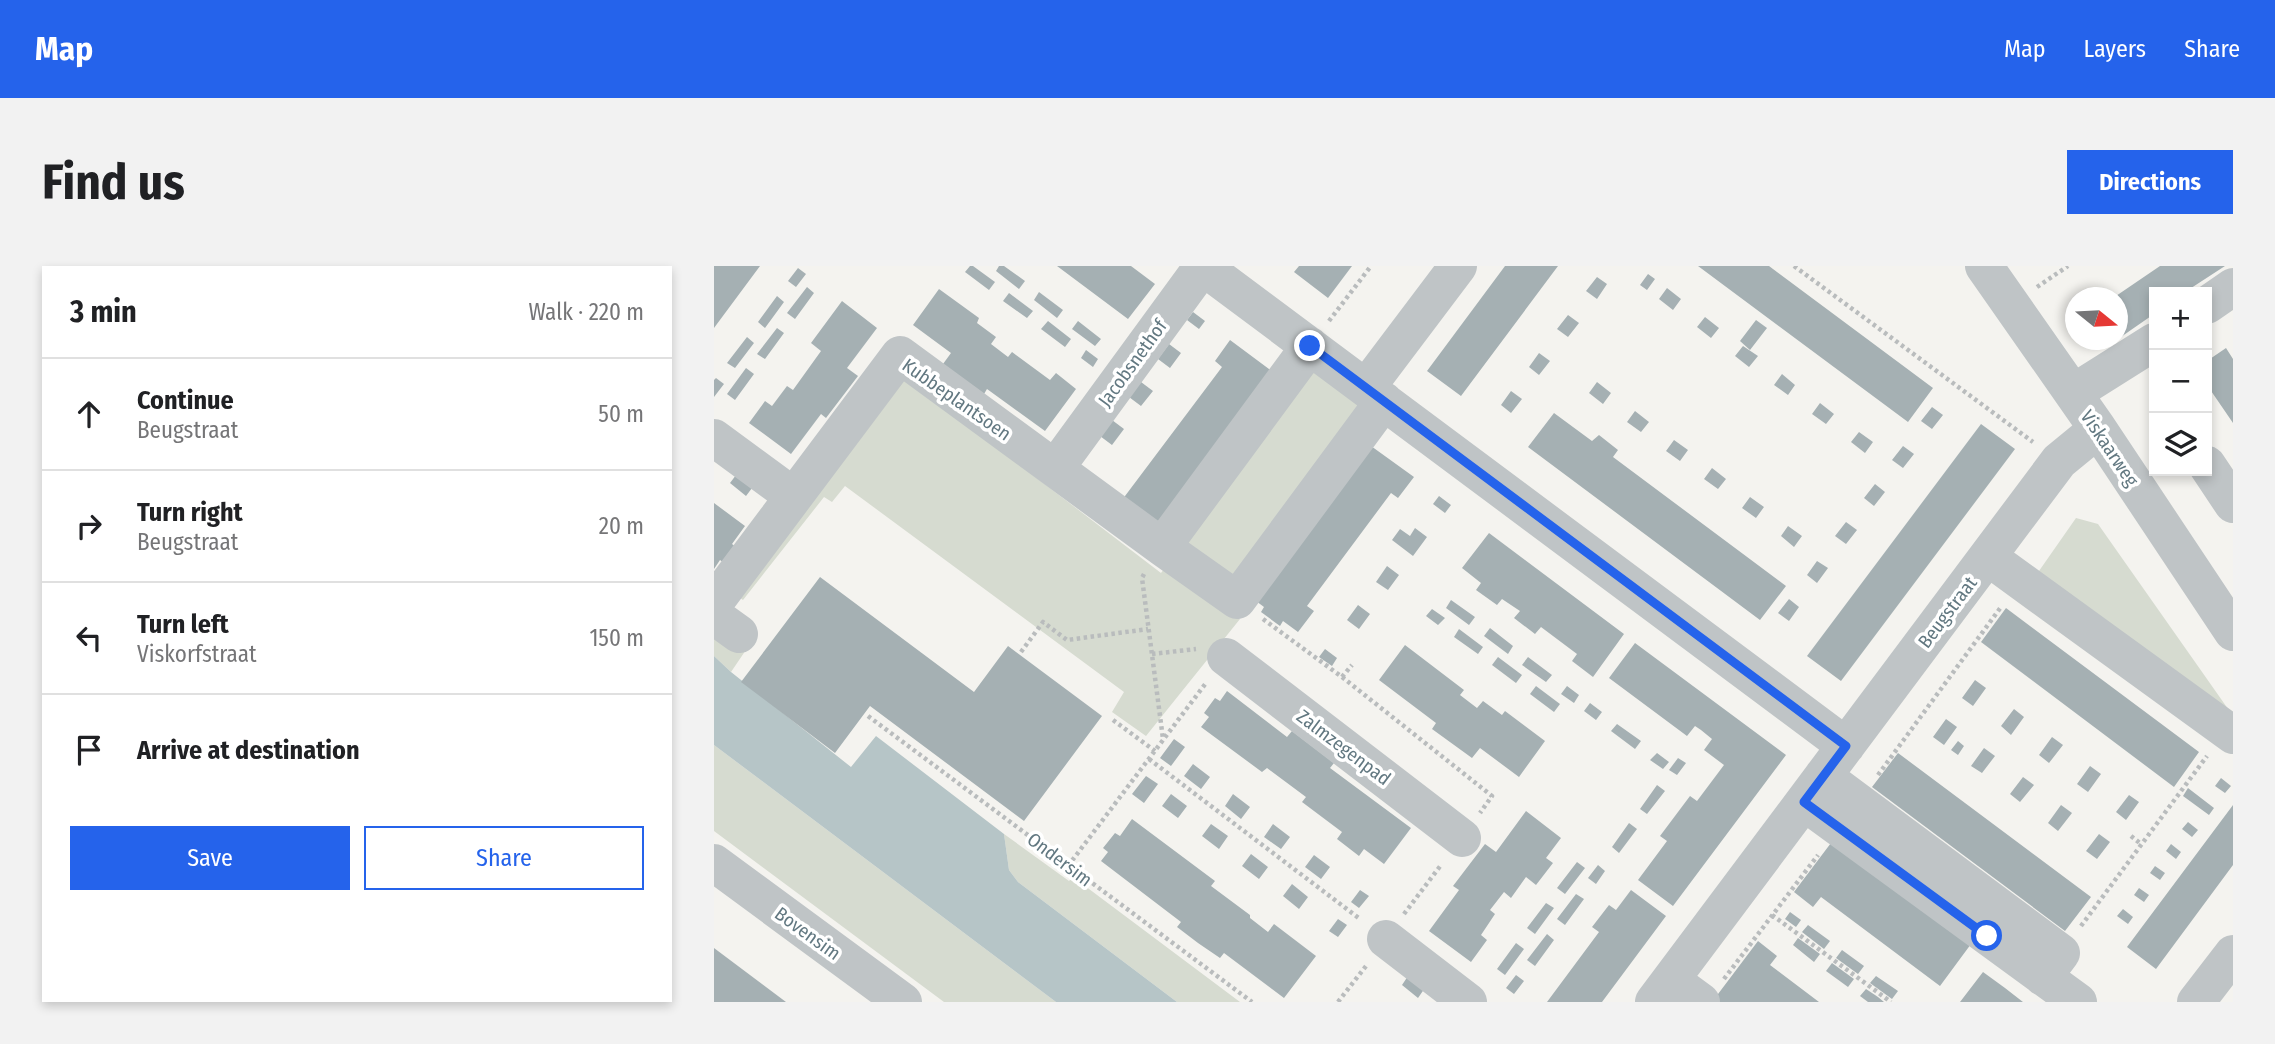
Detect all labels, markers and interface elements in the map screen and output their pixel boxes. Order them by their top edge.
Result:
text: Map [35,29,93,69]
text: Map [2004,35,2046,63]
text: Layers [2084,35,2146,63]
text: Share [2184,35,2240,63]
button: Directions [2067,150,2233,214]
text: Find us [42,153,185,212]
north arrow [2065,287,2128,350]
map controls [2149,287,2212,476]
button: + [2149,287,2212,350]
text: 3 min [70,294,137,330]
text: Walk · 220 m [529,298,644,326]
street label: Jacobsnethof [1093,314,1172,411]
route end [1294,330,1325,361]
button: − [2149,350,2212,413]
street label: Kubbeplantsoen [898,353,1016,445]
text: Continue [137,385,234,416]
icon: ahead [70,395,108,433]
text: 50 m [598,400,644,428]
street label: Viskaarweg [2076,406,2143,491]
button: layers [2149,413,2212,476]
text: Beugstraat [137,416,238,444]
text: Turn right [137,497,243,528]
icon: right [70,507,108,545]
text: 20 m [599,512,644,540]
text: Beugstraat [137,528,238,556]
street label: Beugstraat [1913,571,1982,653]
text: Turn left [137,609,229,640]
icon: left [70,619,108,657]
text: 150 m [589,624,644,652]
text: Viskorfstraat [137,640,257,668]
street label: Zalmzegenpad [1292,705,1395,790]
icon: arrive [70,731,108,769]
text: Arrive at destination [137,735,360,766]
button: Save [70,826,350,890]
button: Share [364,826,644,890]
street label: Ondersim [1023,828,1097,891]
street label: Bovensim [770,902,845,965]
route start [1971,920,2002,951]

